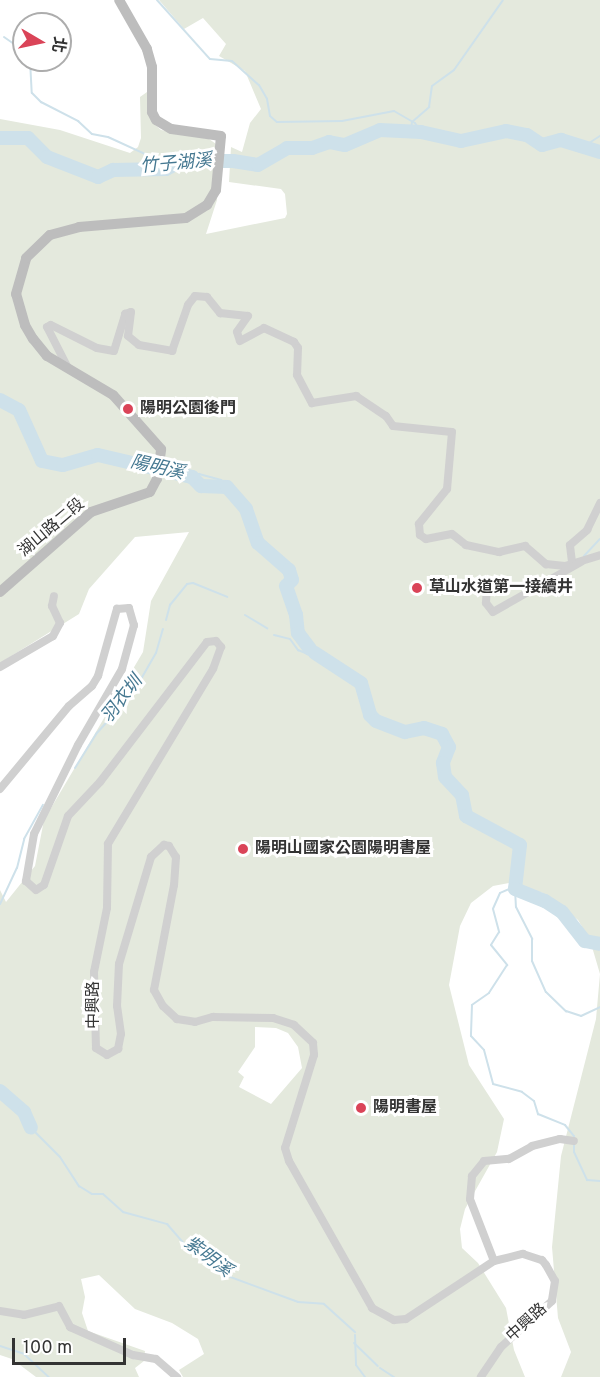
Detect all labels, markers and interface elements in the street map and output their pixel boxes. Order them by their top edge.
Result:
north arrow [12,12,72,72]
text: 北 [47,35,69,54]
water label: 竹子湖溪 [139,151,213,179]
place label: 陽明公園後門 [140,399,236,419]
marker: 陽明公園後門 [121,402,135,416]
water label: 陽明溪 [128,452,186,486]
street label: 湖山路二段 [15,495,89,561]
place label: 草山水道第一接續井 [429,578,573,598]
marker: 草山水道第一接續井 [410,581,424,595]
water label: 羽衣圳 [98,672,148,728]
place label: 陽明山國家公園陽明書屋 [255,839,431,859]
marker: 陽明山國家公園陽明書屋 [236,842,250,856]
street label: 中興路 [84,981,104,1029]
place label: 陽明書屋 [373,1098,437,1118]
marker: 陽明書屋 [354,1101,368,1115]
water label: 紫明溪 [179,1233,235,1283]
street label: 中興路 [503,1300,551,1346]
scale bar [15,1326,129,1364]
text: 100 m [23,1337,72,1360]

